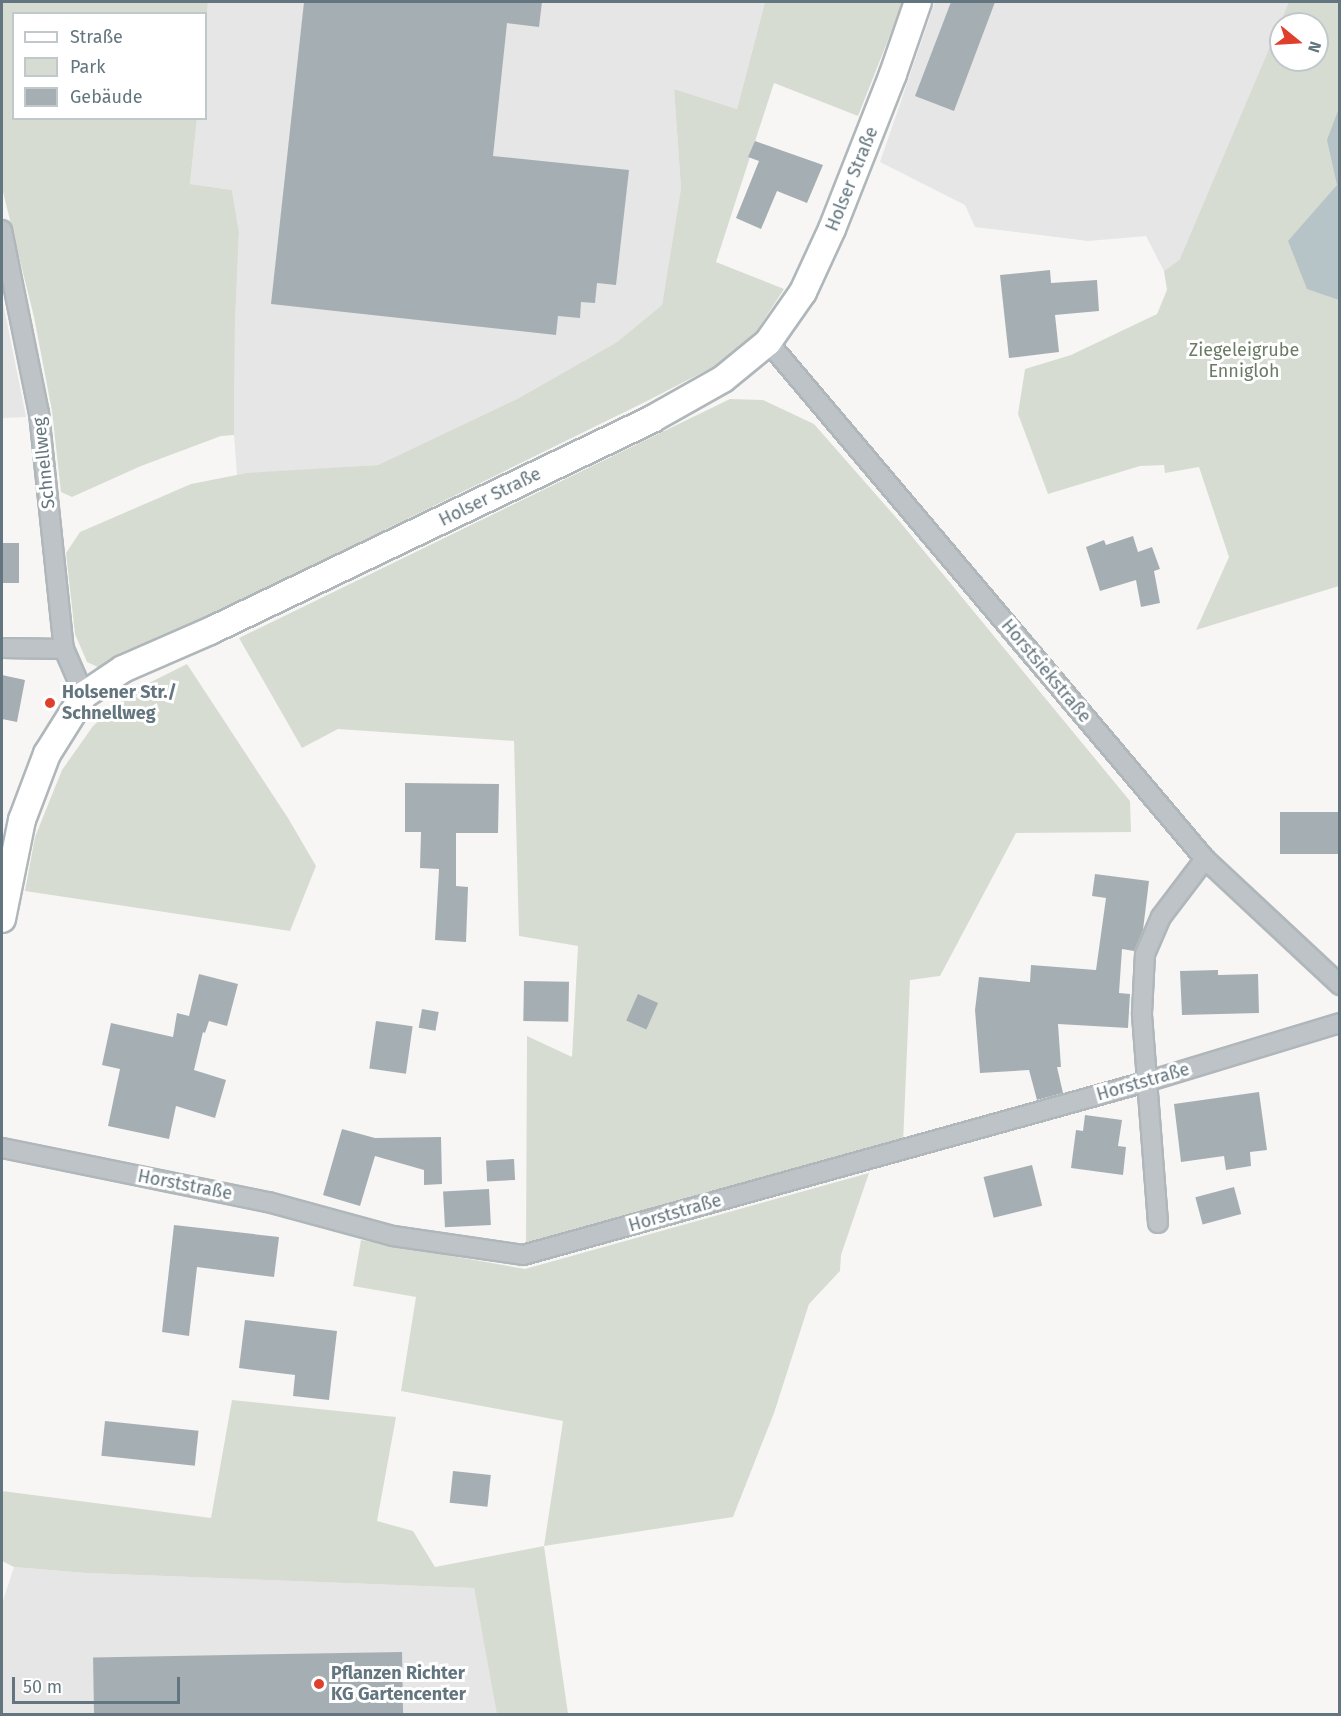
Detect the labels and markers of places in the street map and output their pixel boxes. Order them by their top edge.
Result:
place label: Holsener Str./ Schnellweg [62,682,177,724]
marker: Holsener Str./ Schnellweg [43,696,57,710]
place label: Pflanzen Richter KG Gartencenter [331,1663,466,1706]
marker: Pflanzen Richter KG Gartencenter [312,1677,326,1691]

